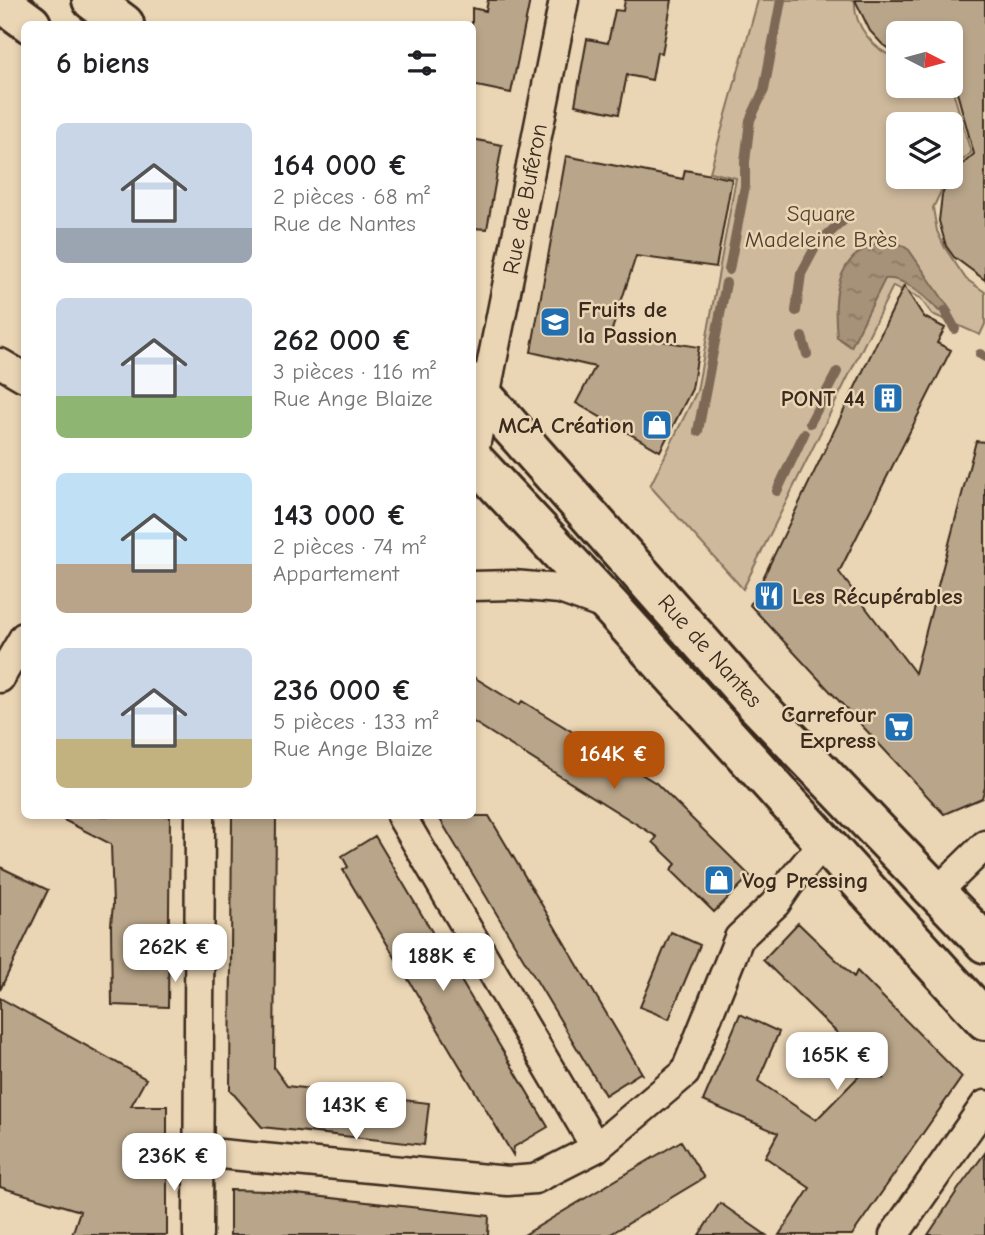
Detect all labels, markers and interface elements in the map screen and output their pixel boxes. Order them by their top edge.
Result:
north arrow [886,21,962,98]
map controls [886,21,963,189]
icon: filters [403,44,441,82]
text: 6 biens [56,46,149,81]
button: layers [886,112,963,189]
street label: Rue de Buféron [497,121,553,277]
text: 164 000 € [273,148,408,183]
icon: home [112,151,196,235]
text: 2 pièces · 68 m² [273,183,430,210]
park label: Square Madeleine Brès [745,200,897,253]
text: Rue de Nantes [273,210,416,237]
place label: Fruits de la Passion [578,296,677,349]
school or university icon: Fruits de la Passion [538,305,572,339]
text: 262 000 € [273,323,412,358]
icon: home [112,326,196,410]
text: 3 pièces · 116 m² [273,358,436,385]
building icon: PONT 44 [871,381,905,415]
text: Rue Ange Blaize [273,385,433,412]
place label: PONT 44 [781,385,865,412]
shop icon: MCA Création [640,408,674,442]
place label: MCA Création [498,412,634,439]
text: 143 000 € [273,498,407,533]
icon: home [112,501,196,585]
text: 2 pièces · 74 m² [273,533,426,560]
text: Appartement [273,560,399,587]
restaurant icon: Les Récupérables [752,579,786,613]
place label: Les Récupérables [792,583,963,610]
street label: Rue de Nantes [652,589,768,713]
text: 236 000 € [273,673,412,708]
icon: home [112,676,196,760]
place label: Carrefour Express [781,701,877,754]
text: 5 pièces · 133 m² [273,708,439,735]
supermarket icon: Carrefour Express [882,710,916,744]
pin: 164K € [557,732,671,791]
text: Rue Ange Blaize [273,735,433,762]
text: 164K € [580,740,648,767]
shop icon: Vog Pressing [702,863,736,897]
place label: Vog Pressing [742,867,869,894]
pin: 262K € [118,925,232,984]
text: 262K € [139,933,211,960]
pin: 188K € [386,934,500,993]
text: 188K € [408,942,478,969]
pin: 165K € [780,1032,894,1092]
text: 165K € [802,1041,872,1068]
pin: 143K € [299,1082,413,1142]
text: 143K € [322,1091,390,1118]
pin: 236K € [117,1134,231,1193]
text: 236K € [138,1142,210,1169]

